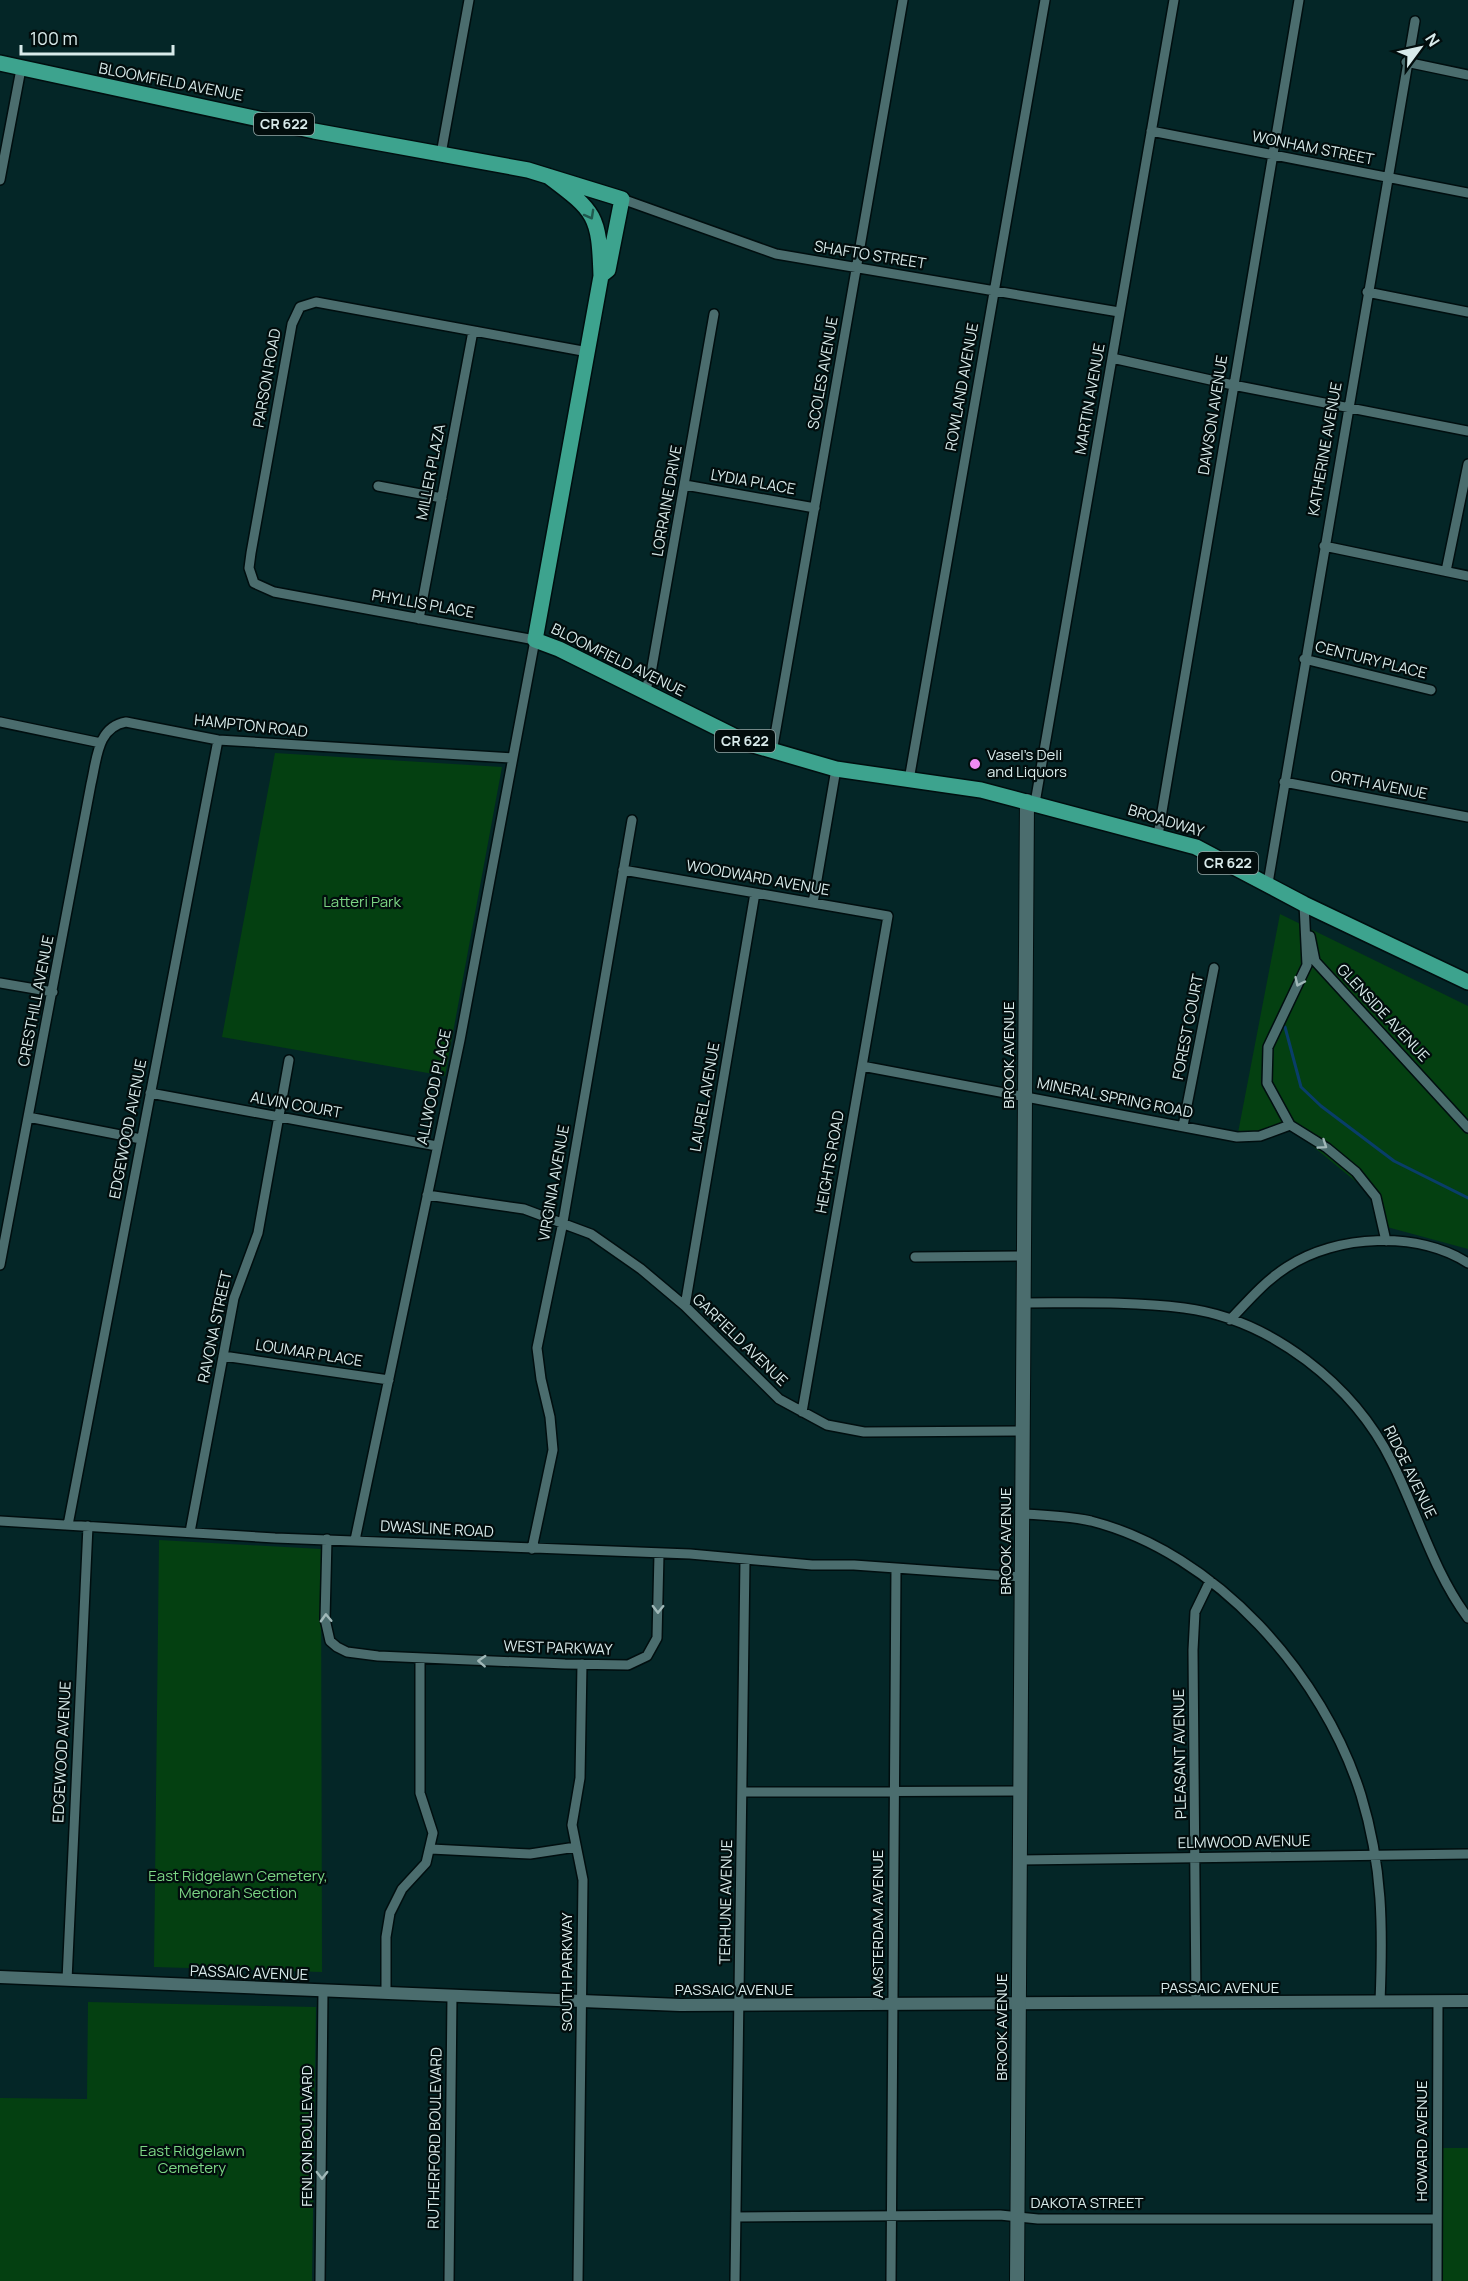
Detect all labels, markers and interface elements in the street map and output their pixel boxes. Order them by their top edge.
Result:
scale bar [21,18,172,56]
north arrow [1390,18,1450,78]
text: 100 m [30,26,78,50]
text: N [1420,29,1445,51]
street label: BLOOMFIELD AVENUE [97,57,245,106]
road number: CR 622 [254,113,314,135]
street label: WONHAM STREET [1250,125,1376,170]
one-way arrow [583,209,594,219]
street label: SHAFTO STREET [813,235,928,274]
street label: SCOLES AVENUE [802,315,843,431]
street label: ROWLAND AVENUE [940,321,983,453]
street label: PARSON ROAD [247,327,286,429]
street label: MARTIN AVENUE [1069,342,1110,456]
street label: DAWSON AVENUE [1193,354,1232,476]
street label: KATHERINE AVENUE [1302,380,1347,517]
street label: MILLER PLAZA [411,422,450,522]
street label: LORRAINE DRIVE [646,444,687,558]
street label: LYDIA PLACE [709,464,797,499]
street label: PHYLLIS PLACE [370,584,476,623]
street label: BLOOMFIELD AVENUE [548,618,689,701]
street label: CENTURY PLACE [1313,636,1429,684]
street label: HAMPTON ROAD [193,709,309,742]
road number: CR 622 [715,730,775,752]
place label: Vasel's Deli and Liquors [987,744,1067,782]
marker: Vasel's Deli and Liquors [968,757,982,771]
street label: ORTH AVENUE [1329,765,1429,804]
street label: BROADWAY [1126,799,1207,842]
road number: CR 622 [1198,852,1258,874]
street label: WOODWARD AVENUE [685,855,832,900]
park label: Latteri Park [323,891,401,912]
street label: CRESTHILL AVENUE [12,933,59,1068]
street label: GLENSIDE AVENUE [1332,959,1434,1066]
street label: FOREST COURT [1167,972,1208,1082]
one-way arrow [1295,975,1307,986]
street label: BROOK AVENUE [998,1001,1019,1109]
street label: ALLWOOD PLACE [411,1027,456,1146]
street label: LAUREL AVENUE [685,1041,724,1153]
street label: EDGEWOOD AVENUE [104,1057,151,1200]
street label: MINERAL SPRING ROAD [1035,1072,1195,1123]
street label: ALVIN COURT [249,1086,343,1123]
street label: HEIGHTS ROAD [810,1109,849,1215]
street label: VIRGINIA AVENUE [533,1123,574,1243]
one-way arrow [1316,1138,1327,1149]
street label: RAVONA STREET [192,1269,237,1385]
street label: GARFIELD AVENUE [688,1289,793,1391]
street label: LOUMAR PLACE [254,1334,364,1371]
street label: RIDGE AVENUE [1379,1422,1442,1522]
street label: BROOK AVENUE [995,1487,1016,1595]
street label: DWASLINE ROAD [380,1515,494,1542]
one-way arrow [651,1604,664,1613]
one-way arrow [319,1614,332,1623]
street label: WEST PARKWAY [503,1635,614,1660]
one-way arrow [477,1654,486,1667]
street label: EDGEWOOD AVENUE [47,1681,76,1823]
street label: PLEASANT AVENUE [1168,1689,1191,1819]
street label: ELMWOOD AVENUE [1177,1830,1311,1853]
street label: TERHUNE AVENUE [714,1839,737,1965]
street label: AMSTERDAM AVENUE [867,1850,888,1998]
park label: East Ridgelawn Cemetery, Menorah Section [148,1865,328,1903]
street label: SOUTH PARKWAY [556,1912,577,2031]
street label: PASSAIC AVENUE [189,1960,309,1985]
street label: BROOK AVENUE [991,1973,1012,2081]
street label: PASSAIC AVENUE [1161,1977,1279,1998]
street label: PASSAIC AVENUE [675,1979,793,2000]
street label: RUTHERFORD BOULEVARD [422,2047,447,2229]
street label: FENLON BOULEVARD [296,2065,317,2207]
street label: HOWARD AVENUE [1411,2080,1432,2202]
park label: East Ridgelawn Cemetery [139,2140,245,2178]
one-way arrow [316,2171,328,2180]
street label: DAKOTA STREET [1030,2192,1144,2213]

